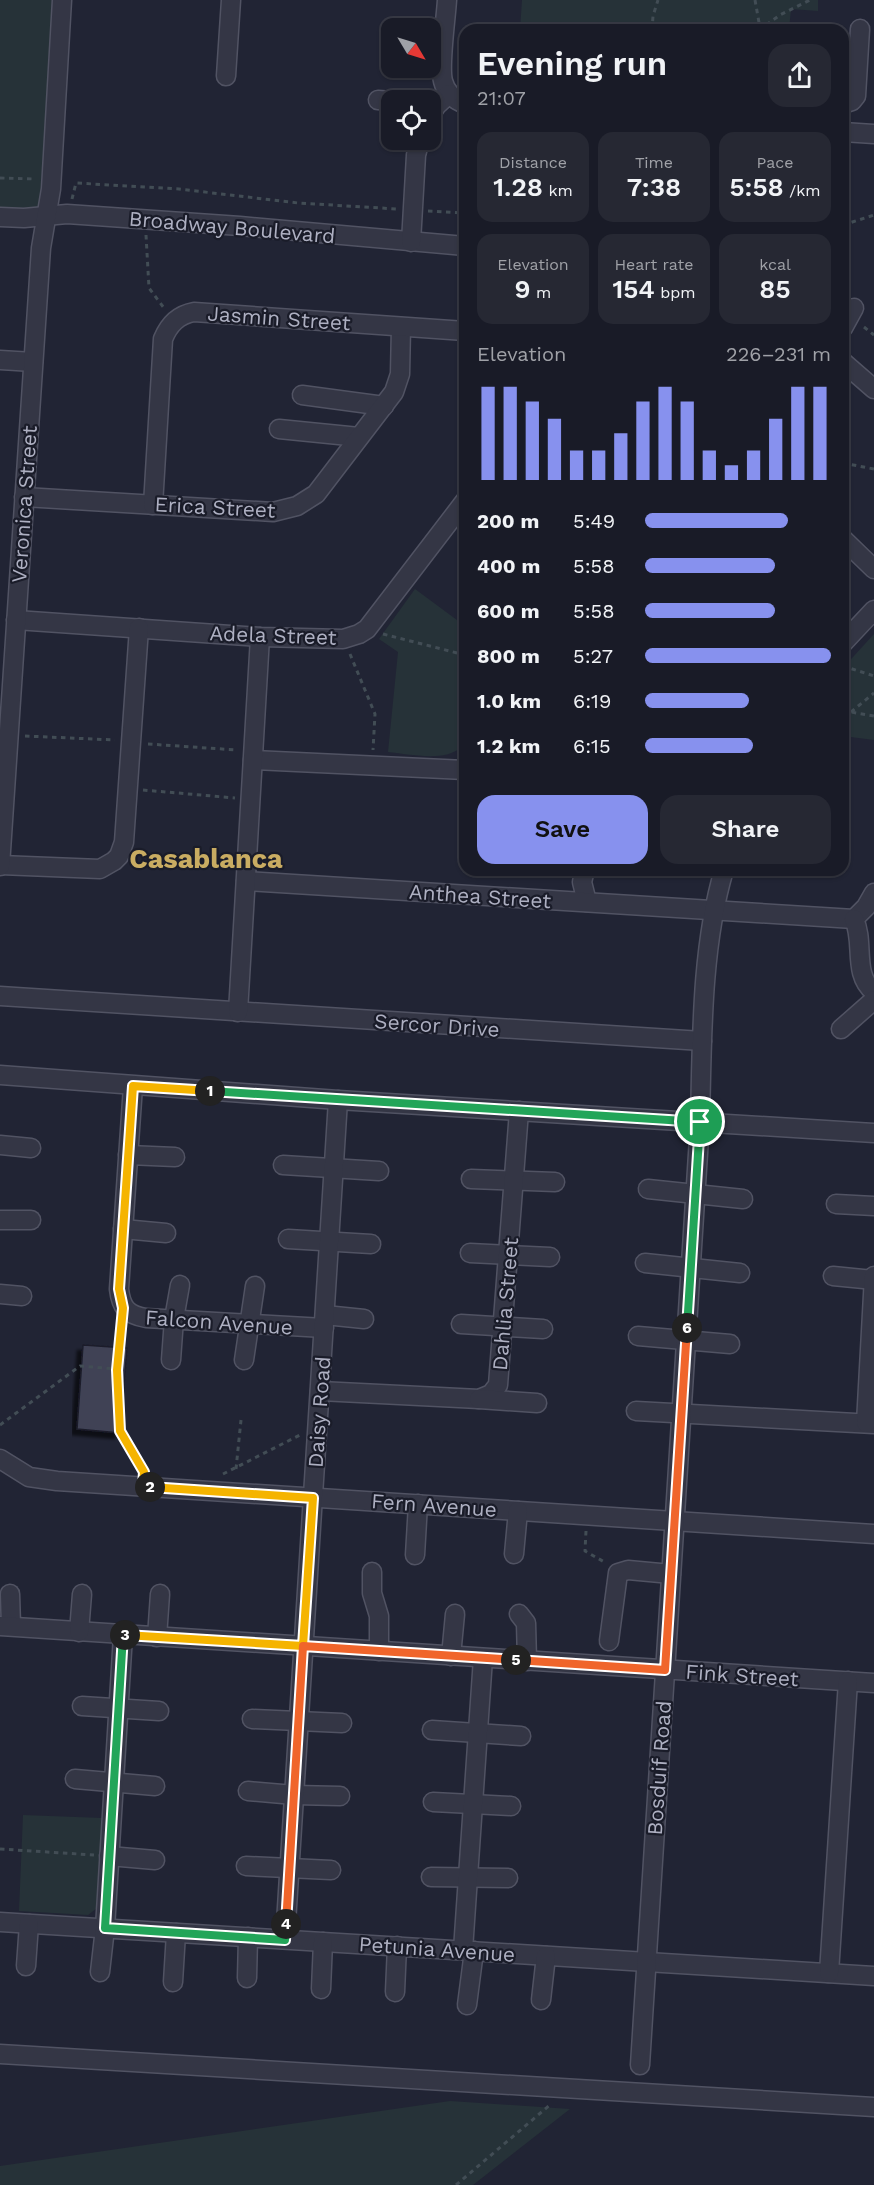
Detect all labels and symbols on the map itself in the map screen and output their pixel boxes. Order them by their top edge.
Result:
north arrow [381,18,441,78]
street label: Broadway Boulevard [128,206,336,248]
street label: Jasmin Street [207,301,352,335]
street label: Veronica Street [6,424,42,584]
street label: Erica Street [154,491,276,523]
street label: Adela Street [209,620,337,650]
district label: Casablanca [129,843,283,875]
street label: Anthea Street [408,879,552,913]
street label: Sercor Drive [373,1008,501,1042]
pin: 1 [195,1076,225,1106]
pin [674,1096,725,1147]
street label: Dahlia Street [487,1236,523,1372]
street label: Falcon Avenue [144,1304,294,1340]
pin: 6 [672,1313,702,1343]
street label: Daisy Road [303,1355,335,1469]
pin: 2 [135,1472,165,1502]
street label: Fern Avenue [370,1488,498,1522]
pin: 3 [110,1620,140,1650]
pin: 5 [501,1645,531,1675]
street label: Fink Street [685,1659,800,1691]
street label: Bosduif Road [642,1700,676,1836]
pin: 4 [271,1909,301,1939]
street label: Petunia Avenue [358,1931,516,1967]

